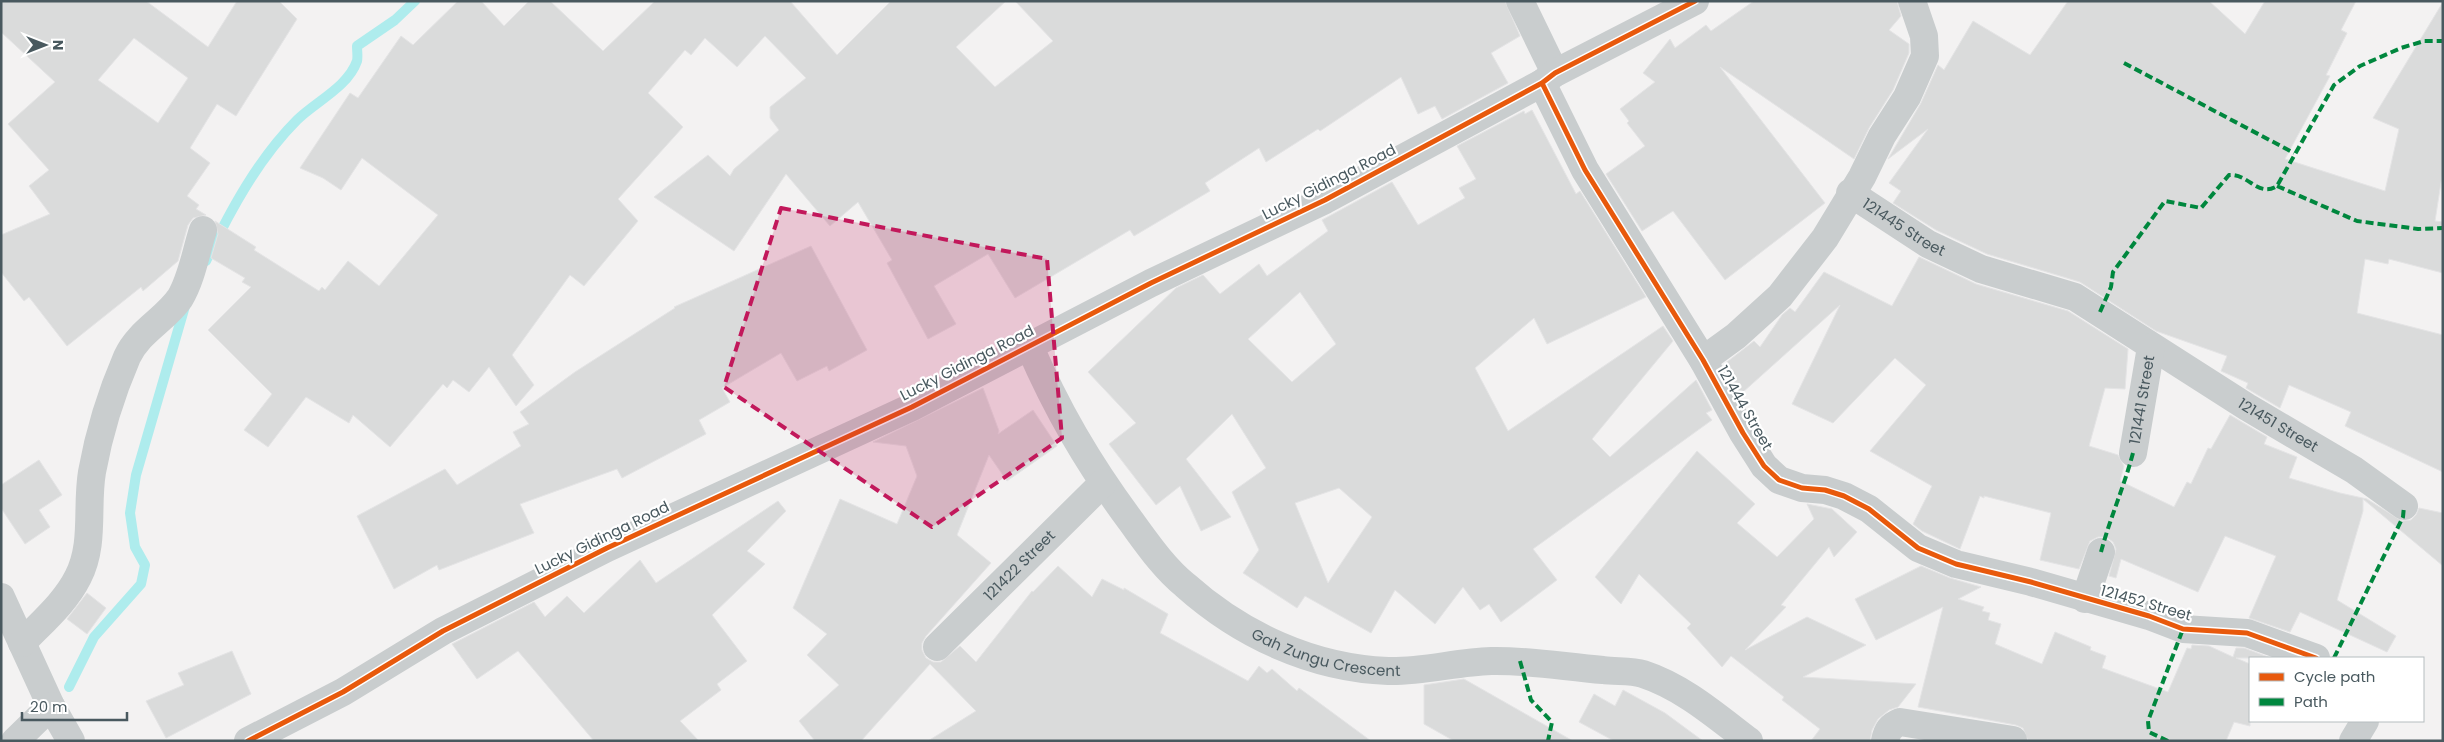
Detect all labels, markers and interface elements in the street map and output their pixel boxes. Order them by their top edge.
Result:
north arrow [20,20,70,70]
text: N [48,40,68,50]
street label: Lucky Gidinga Road [1258,139,1399,224]
street label: 121445 Street [1859,193,1949,261]
street label: Lucky Gidinga Road [896,320,1037,405]
street label: 121441 Street [2124,354,2159,446]
street label: 121444 Street [1713,362,1778,454]
street label: 121451 Street [2234,393,2322,457]
street label: Lucky Gidinga Road [531,496,673,579]
street label: 121422 Street [979,525,1060,605]
street label: 121452 Street [2098,580,2194,626]
street label: Gah Zungu Crescent [1248,623,1401,681]
legend [2249,657,2424,722]
text: Cycle path [2294,666,2375,687]
scale bar [22,690,128,722]
text: Path [2294,691,2328,712]
text: 20 m [30,696,68,717]

